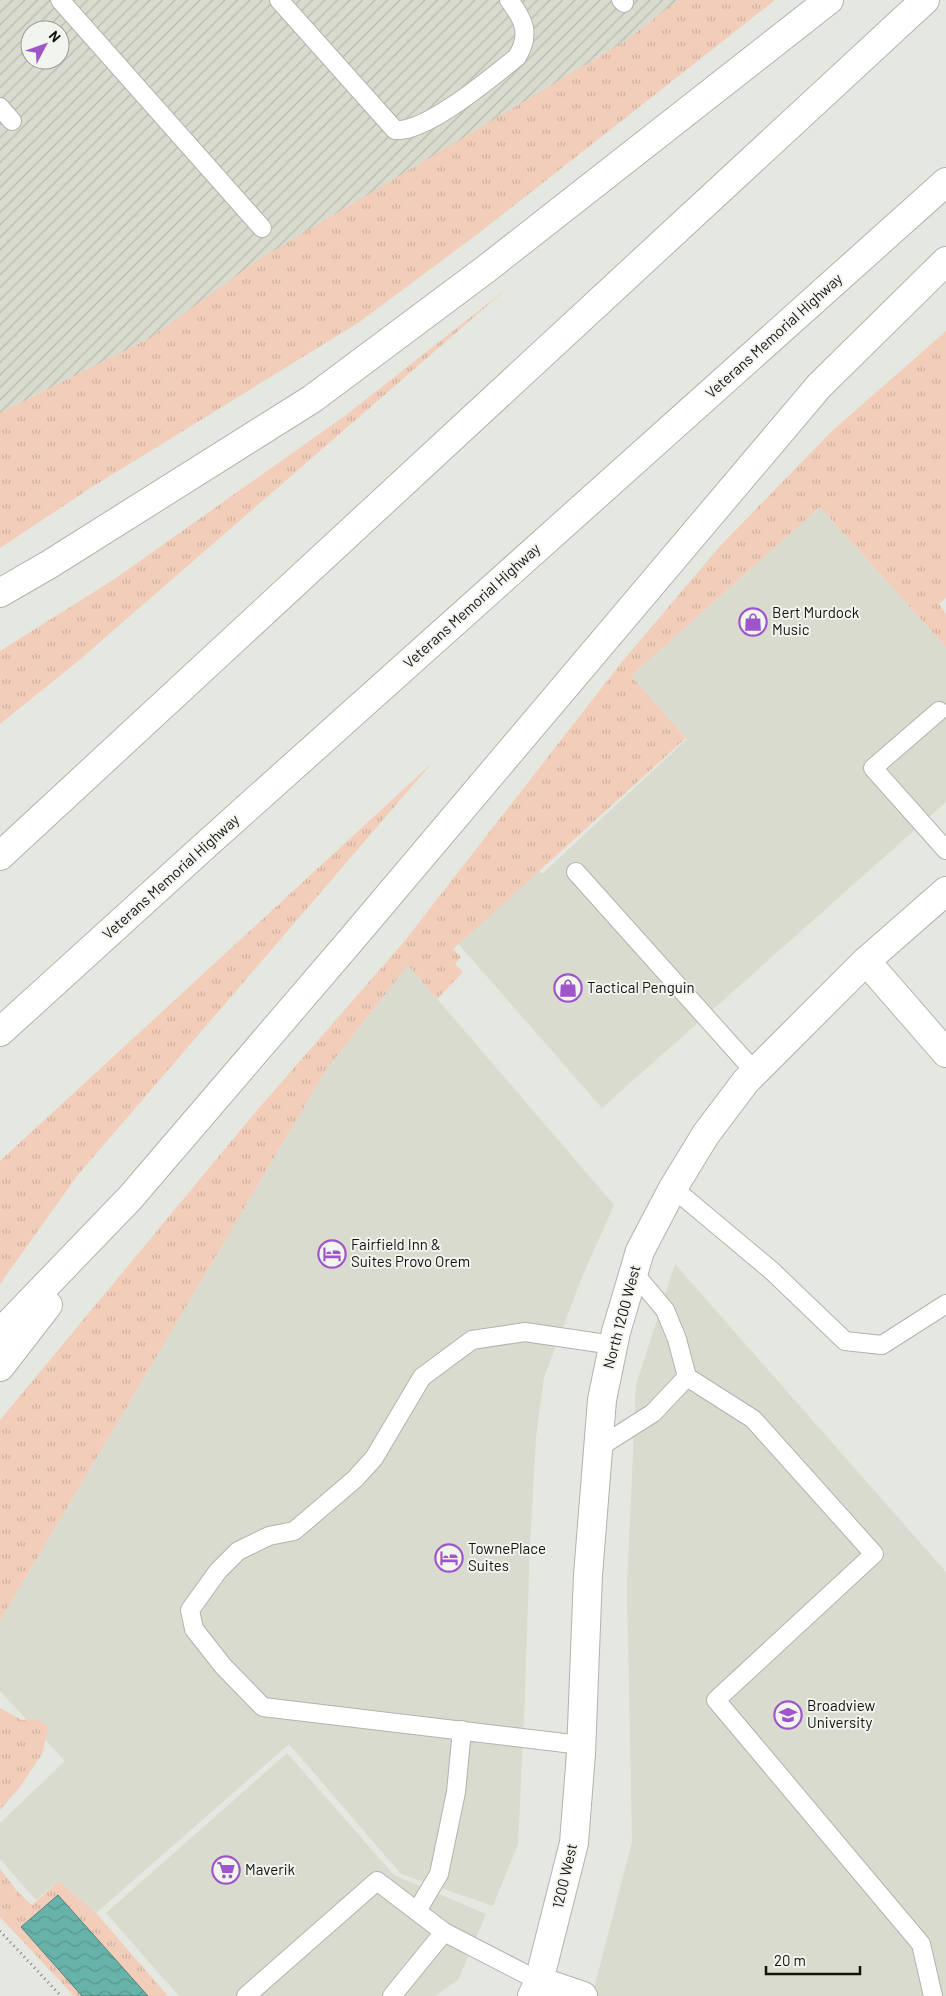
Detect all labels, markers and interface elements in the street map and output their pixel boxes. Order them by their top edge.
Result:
north arrow [20,20,70,70]
text: N [46,27,65,45]
street label: Veterans Memorial Highway [701,269,846,401]
street label: Veterans Memorial Highway [399,539,544,671]
place label: Bert Murdock Music [772,603,860,638]
shop icon: Bert Murdock Music [738,607,768,637]
street label: Veterans Memorial Highway [98,810,243,942]
shop icon: Tactical Penguin [553,973,583,1003]
place label: Tactical Penguin [587,978,695,996]
place label: Fairfield Inn & Suites Provo Orem [351,1235,470,1270]
hotel icon: Fairfield Inn & Suites Provo Orem [317,1239,347,1269]
street label: North 1200 West [599,1263,644,1371]
place label: TownePlace Suites [468,1539,546,1574]
hotel icon: TownePlace Suites [434,1543,464,1573]
place label: Broadview University [807,1696,876,1731]
school or university icon: Broadview University [773,1700,803,1730]
street label: 1200 West [548,1841,580,1910]
supermarket icon: Maverik [211,1855,241,1885]
place label: Maverik [245,1860,295,1878]
scale bar [766,1944,860,1976]
text: 20 m [774,1951,806,1969]

